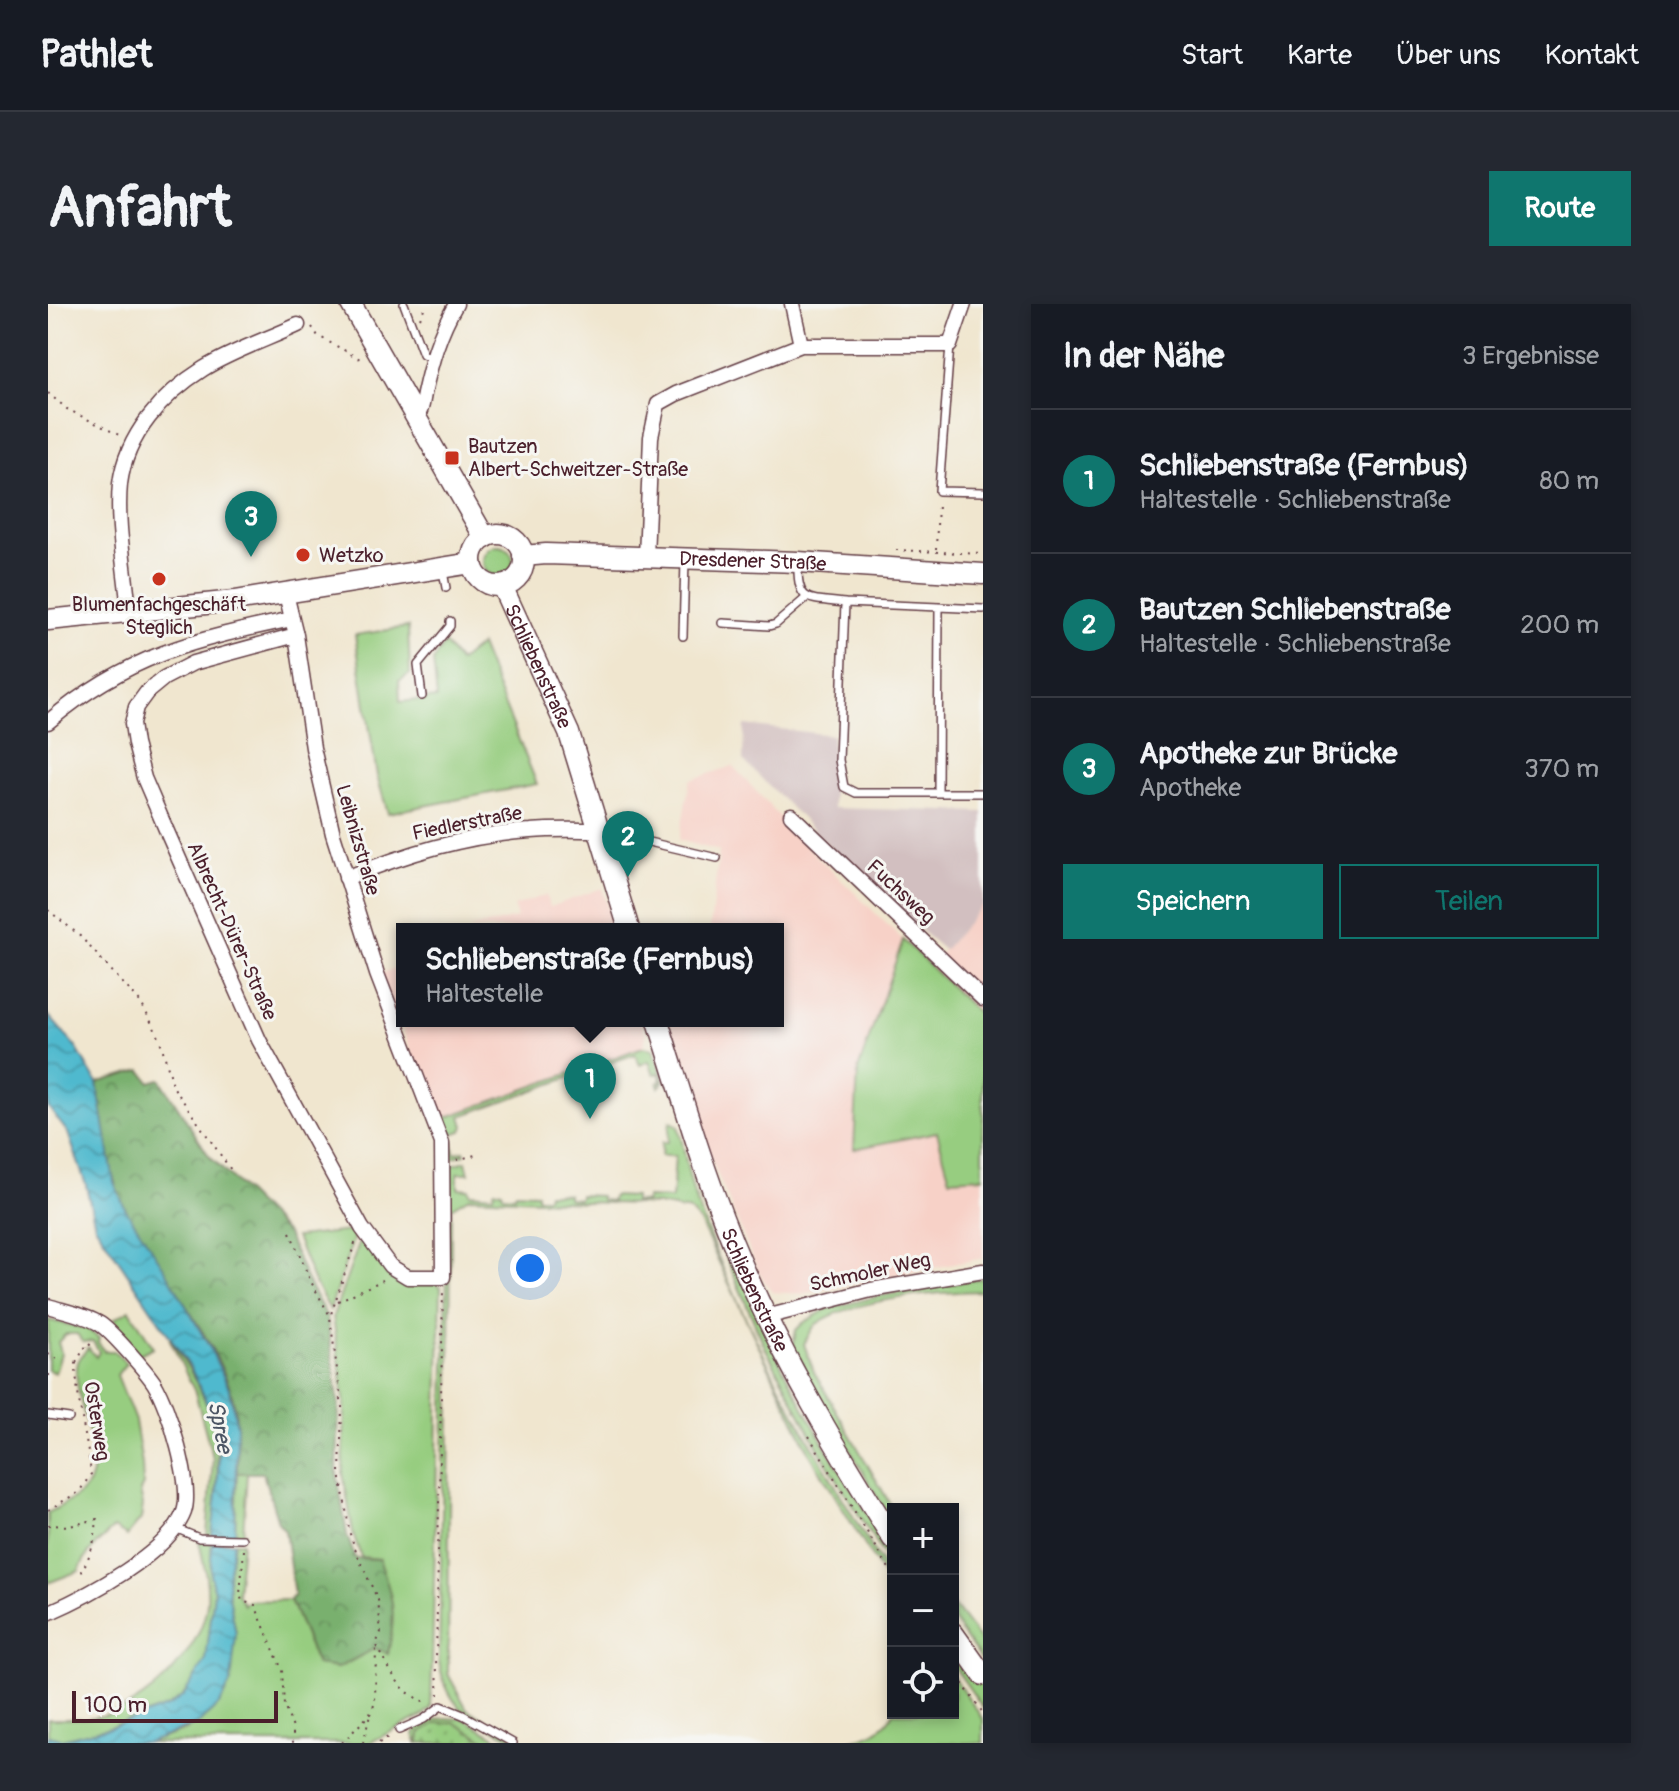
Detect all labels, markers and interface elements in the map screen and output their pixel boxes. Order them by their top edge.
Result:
text: Pathlet [40,31,152,79]
text: Start [1181,38,1243,73]
text: Karte [1287,38,1352,73]
text: Über uns [1396,38,1501,73]
text: Kontakt [1545,38,1639,73]
button: Route [1489,171,1631,246]
text: Anfahrt [48,174,231,243]
text: In der Nähe [1063,335,1224,378]
text: 3 Ergebnisse [1462,340,1599,372]
place label: Bautzen Albert-Schweitzer-Straße [468,434,688,482]
text: Schliebenstraße (Fernbus) [1139,447,1469,484]
marker: Bautzen Albert-Schweitzer-Straße [443,449,461,467]
text: 1 [1084,465,1094,497]
text: 80 m [1539,465,1599,497]
text: Haltestelle · Schliebenstraße [1139,484,1451,516]
pin: 3 [225,491,277,557]
place label: Wetzko [319,543,384,568]
marker: Wetzko [294,546,312,564]
street label: Dresdener Straße [679,546,827,576]
marker: Blumenfachgeschäft Steglich [150,570,168,588]
text: Bautzen Schliebenstraße [1139,591,1451,628]
place label: Blumenfachgeschäft Steglich [72,592,247,640]
street label: Schliebenstraße [499,600,578,732]
text: 2 [1082,609,1096,641]
text: 200 m [1520,609,1599,641]
text: Haltestelle · Schliebenstraße [1139,628,1451,660]
text: Apotheke zur Brücke [1139,735,1397,772]
text: 3 [1082,753,1096,785]
text: 370 m [1524,753,1599,785]
text: Apotheke [1139,772,1241,804]
street label: Leibnizstraße [330,782,386,898]
street label: Fiedlerstraße [410,800,524,846]
pin: 2 [602,811,654,877]
street label: Albrecht-Dürer-Straße [181,838,283,1024]
street label: Fuchsweg [862,854,940,930]
button: Speichern [1063,864,1323,939]
button: Teilen [1339,864,1599,939]
popup [396,923,784,1027]
text: Schliebenstraße (Fernbus) [425,941,755,978]
text: Haltestelle [425,978,543,1010]
pin: 1 [564,1053,616,1119]
street label: Schliebenstraße [716,1224,794,1356]
street label: Schmoler Weg [807,1247,933,1297]
your location [510,1248,550,1288]
street label: Osterweg [78,1379,116,1463]
water label: Spree [201,1399,239,1457]
map controls [887,1503,959,1719]
button: + [887,1503,959,1575]
button: − [887,1575,959,1647]
button: locate [887,1647,959,1719]
scale bar [72,1687,278,1723]
text: 100 m [84,1691,147,1719]

